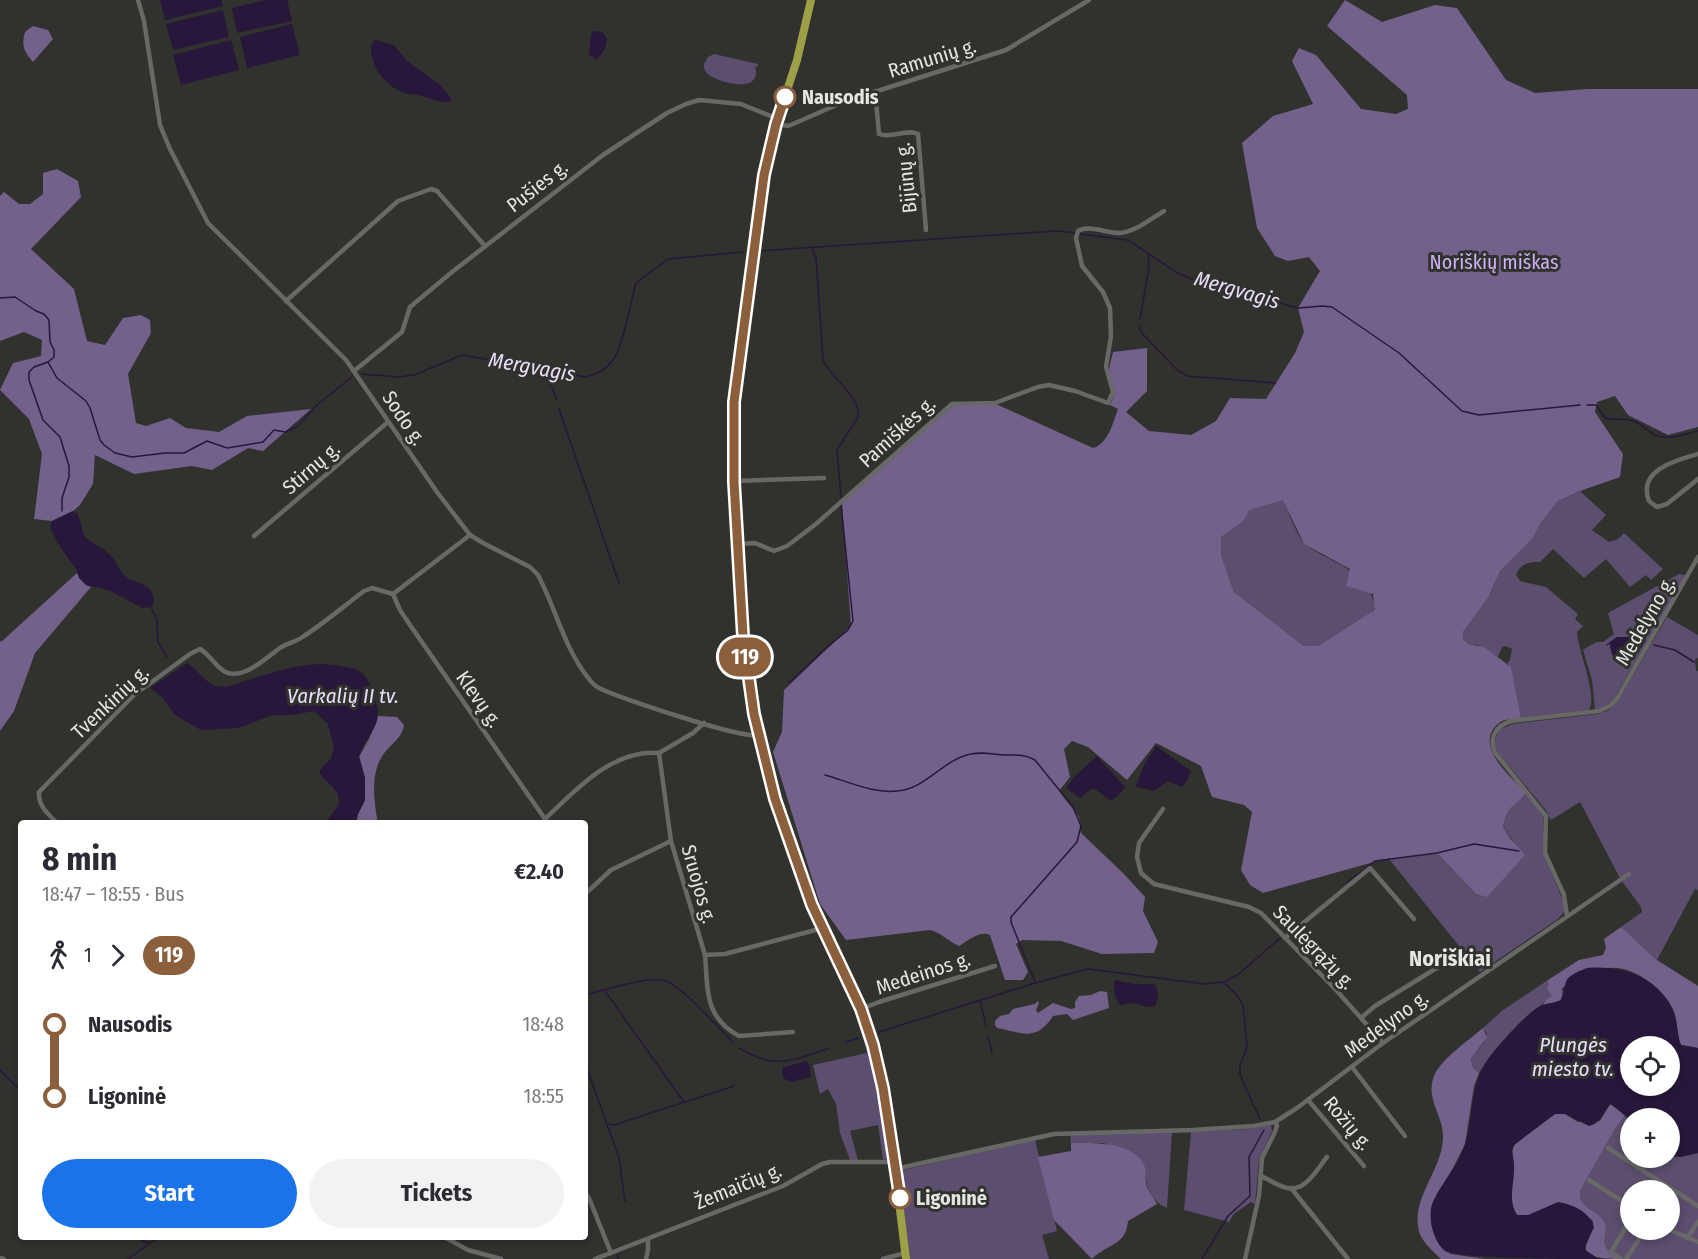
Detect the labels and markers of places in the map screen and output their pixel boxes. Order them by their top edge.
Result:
place label: Nausodis [802,85,879,109]
marker: Nausodis [774,86,796,108]
place label: Ligoninė [916,1186,987,1210]
marker: Ligoninė [889,1187,911,1209]

